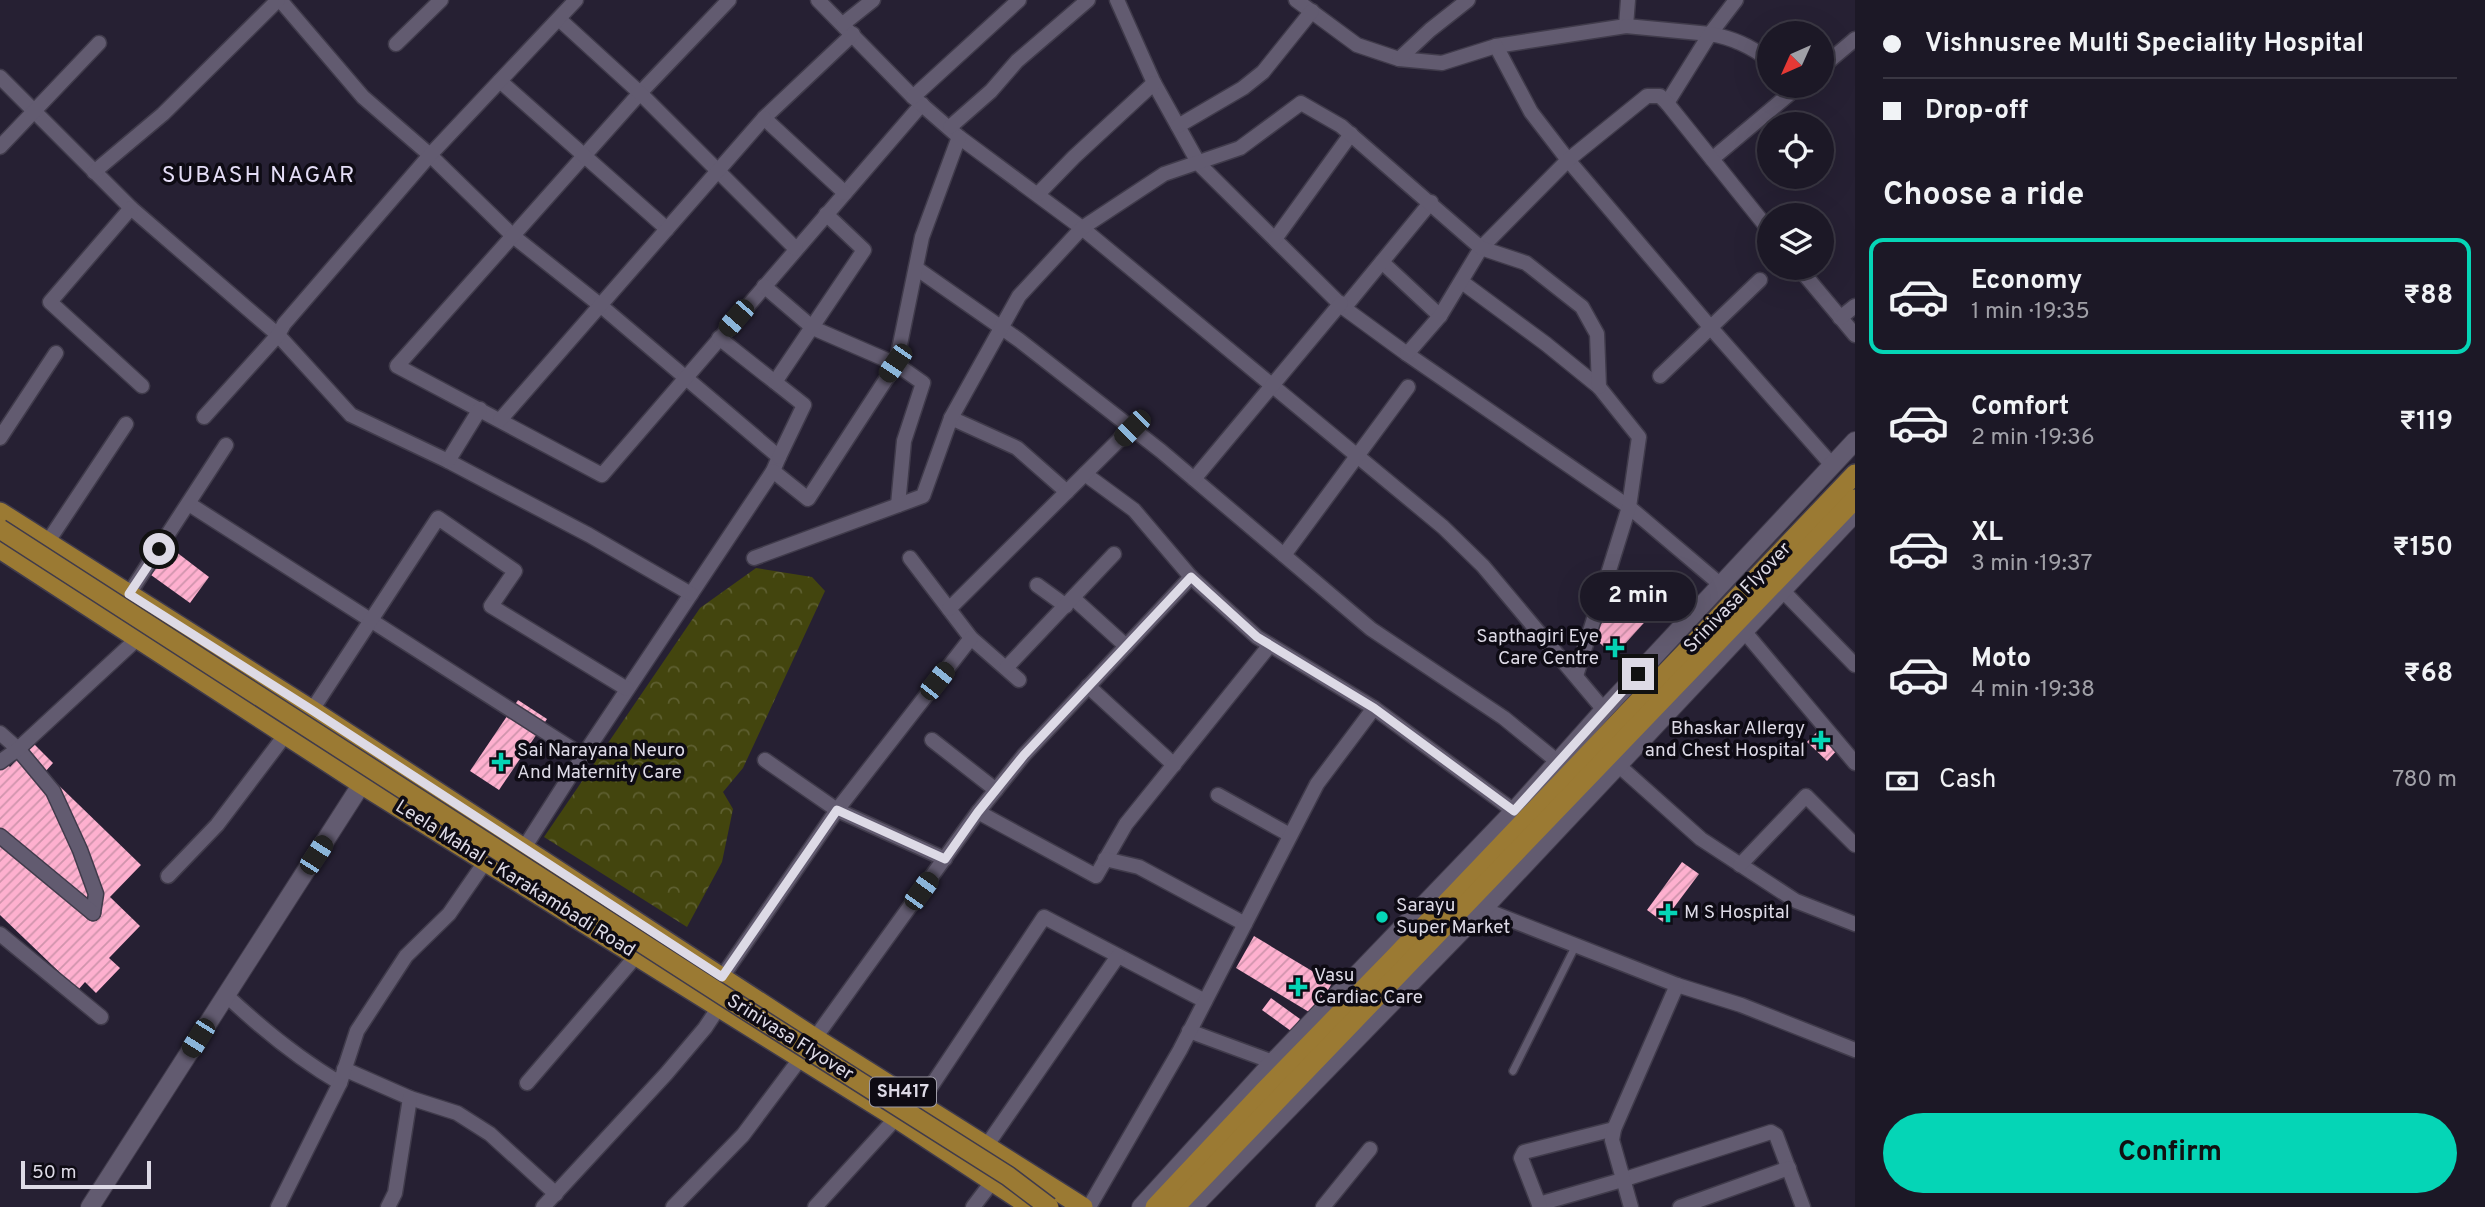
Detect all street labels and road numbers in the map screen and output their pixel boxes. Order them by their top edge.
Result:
street label: Srinivasa Flyover [1679,537,1797,659]
street label: Leela Mahal - Karakambadi Road [391,795,639,963]
street label: Srinivasa Flyover [722,989,858,1087]
road number: SH417 [870,1078,936,1106]

